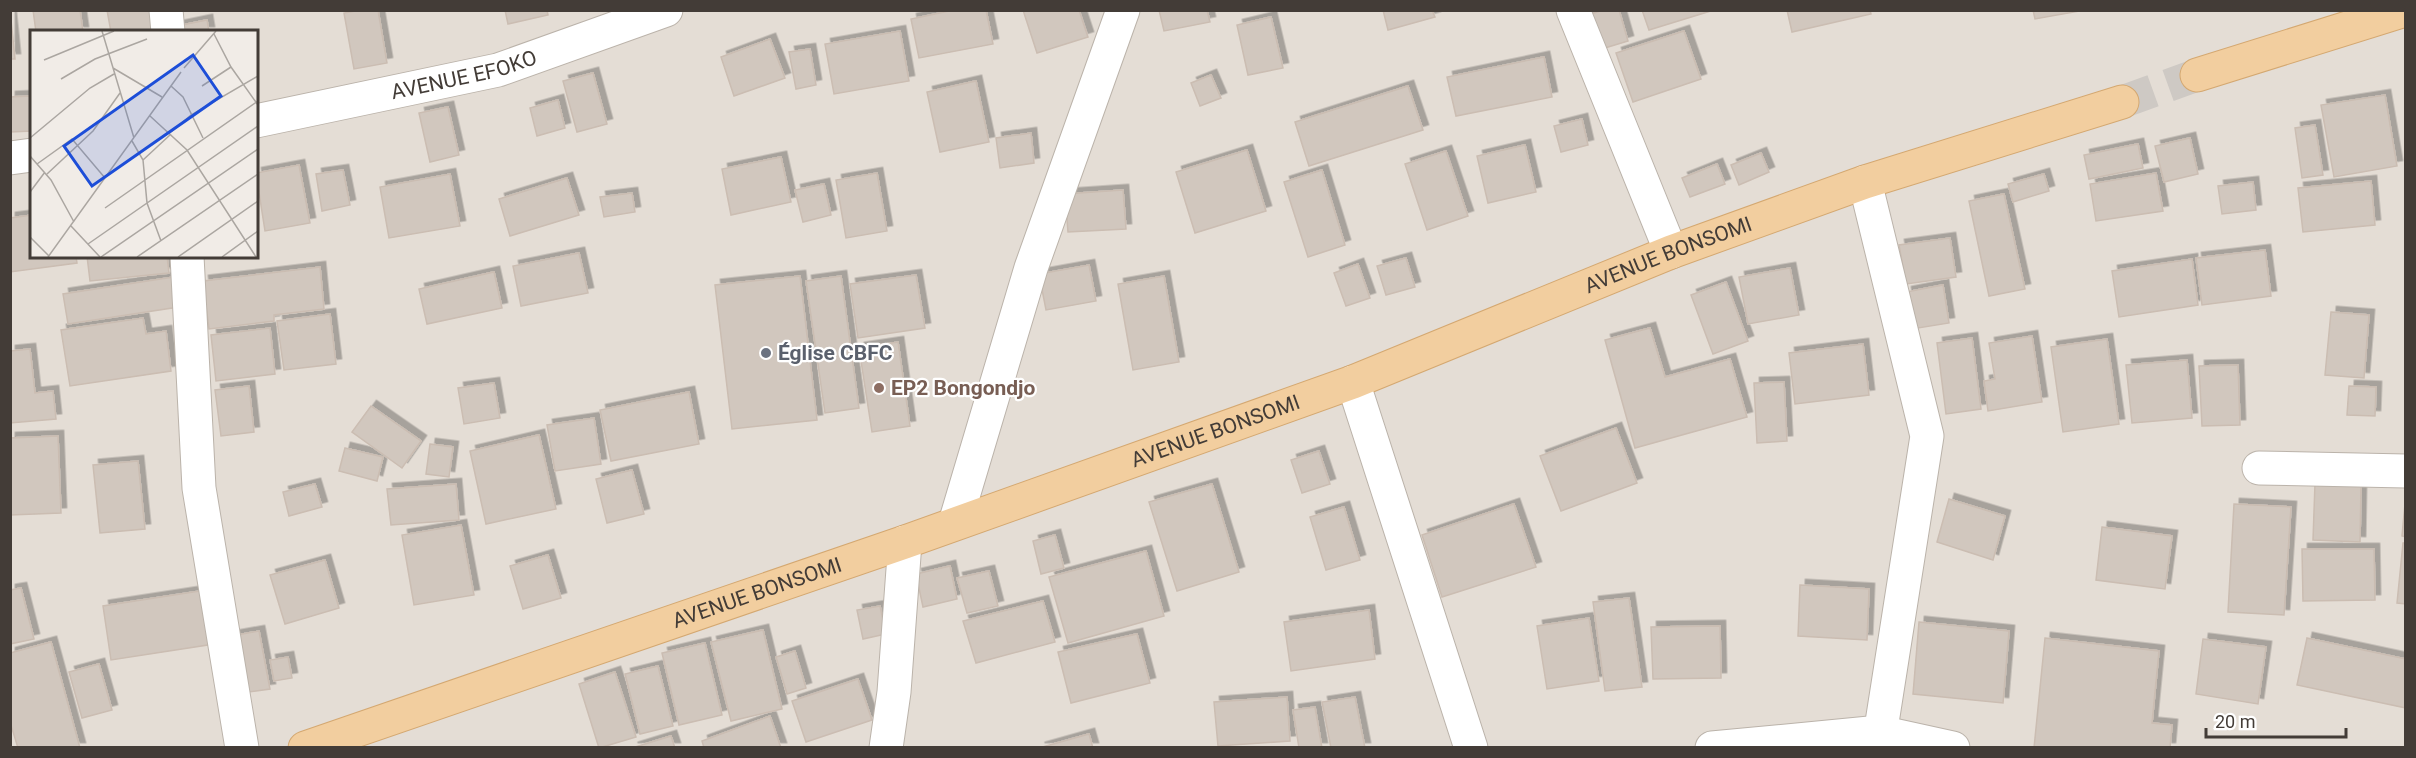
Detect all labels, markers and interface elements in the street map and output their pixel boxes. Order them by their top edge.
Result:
inset map [30,30,258,258]
street label: AVENUE EFOKO [389,45,540,104]
street label: AVENUE BONSOMI [1581,212,1755,298]
place label: Église CBFC [778,341,893,365]
marker: Église CBFC [759,346,773,360]
place label: EP2 Bongondjo [891,376,1036,400]
marker: EP2 Bongondjo [872,381,886,395]
street label: AVENUE BONSOMI [1128,390,1303,472]
street label: AVENUE BONSOMI [669,553,845,633]
scale bar [2206,701,2346,739]
text: 20 m [2215,711,2255,732]

